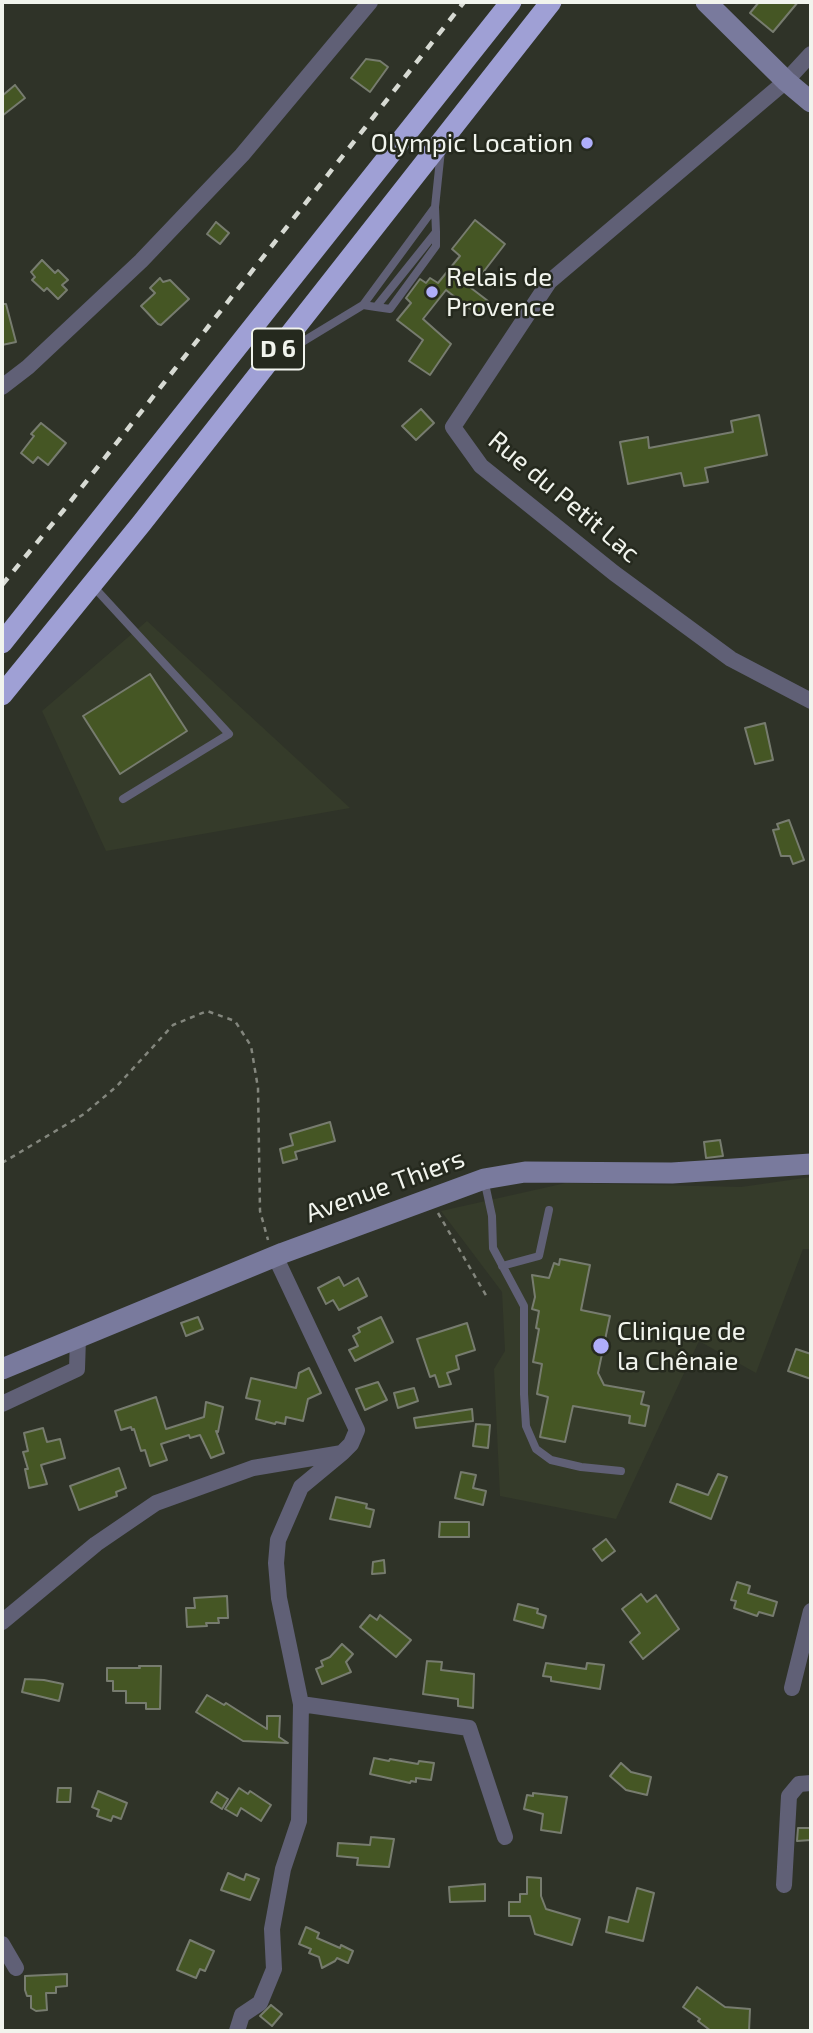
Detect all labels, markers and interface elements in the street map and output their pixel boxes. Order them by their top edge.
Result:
place label: Olympic Location [371,127,573,159]
marker: Olympic Location [579,135,595,151]
place label: Relais de Provence [446,261,555,322]
marker: Relais de Provence [424,284,440,300]
road number: D 6 [252,328,304,370]
street label: Rue du Petit Lac [482,425,646,569]
street label: Avenue Thiers [301,1143,469,1229]
place label: Clinique de la Chênaie [617,1315,746,1376]
marker: Clinique de la Chênaie [591,1336,611,1356]

